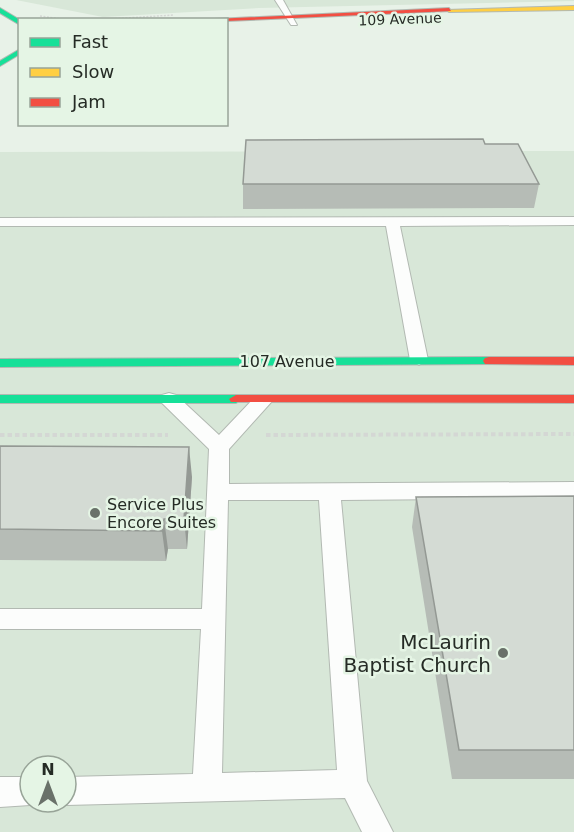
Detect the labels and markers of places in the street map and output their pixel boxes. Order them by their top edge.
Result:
place label: Service Plus Encore Suites [107,495,216,532]
marker: Service Plus Encore Suites [88,506,102,520]
place label: McLaurin Baptist Church [344,630,491,677]
marker: McLaurin Baptist Church [496,646,510,660]

